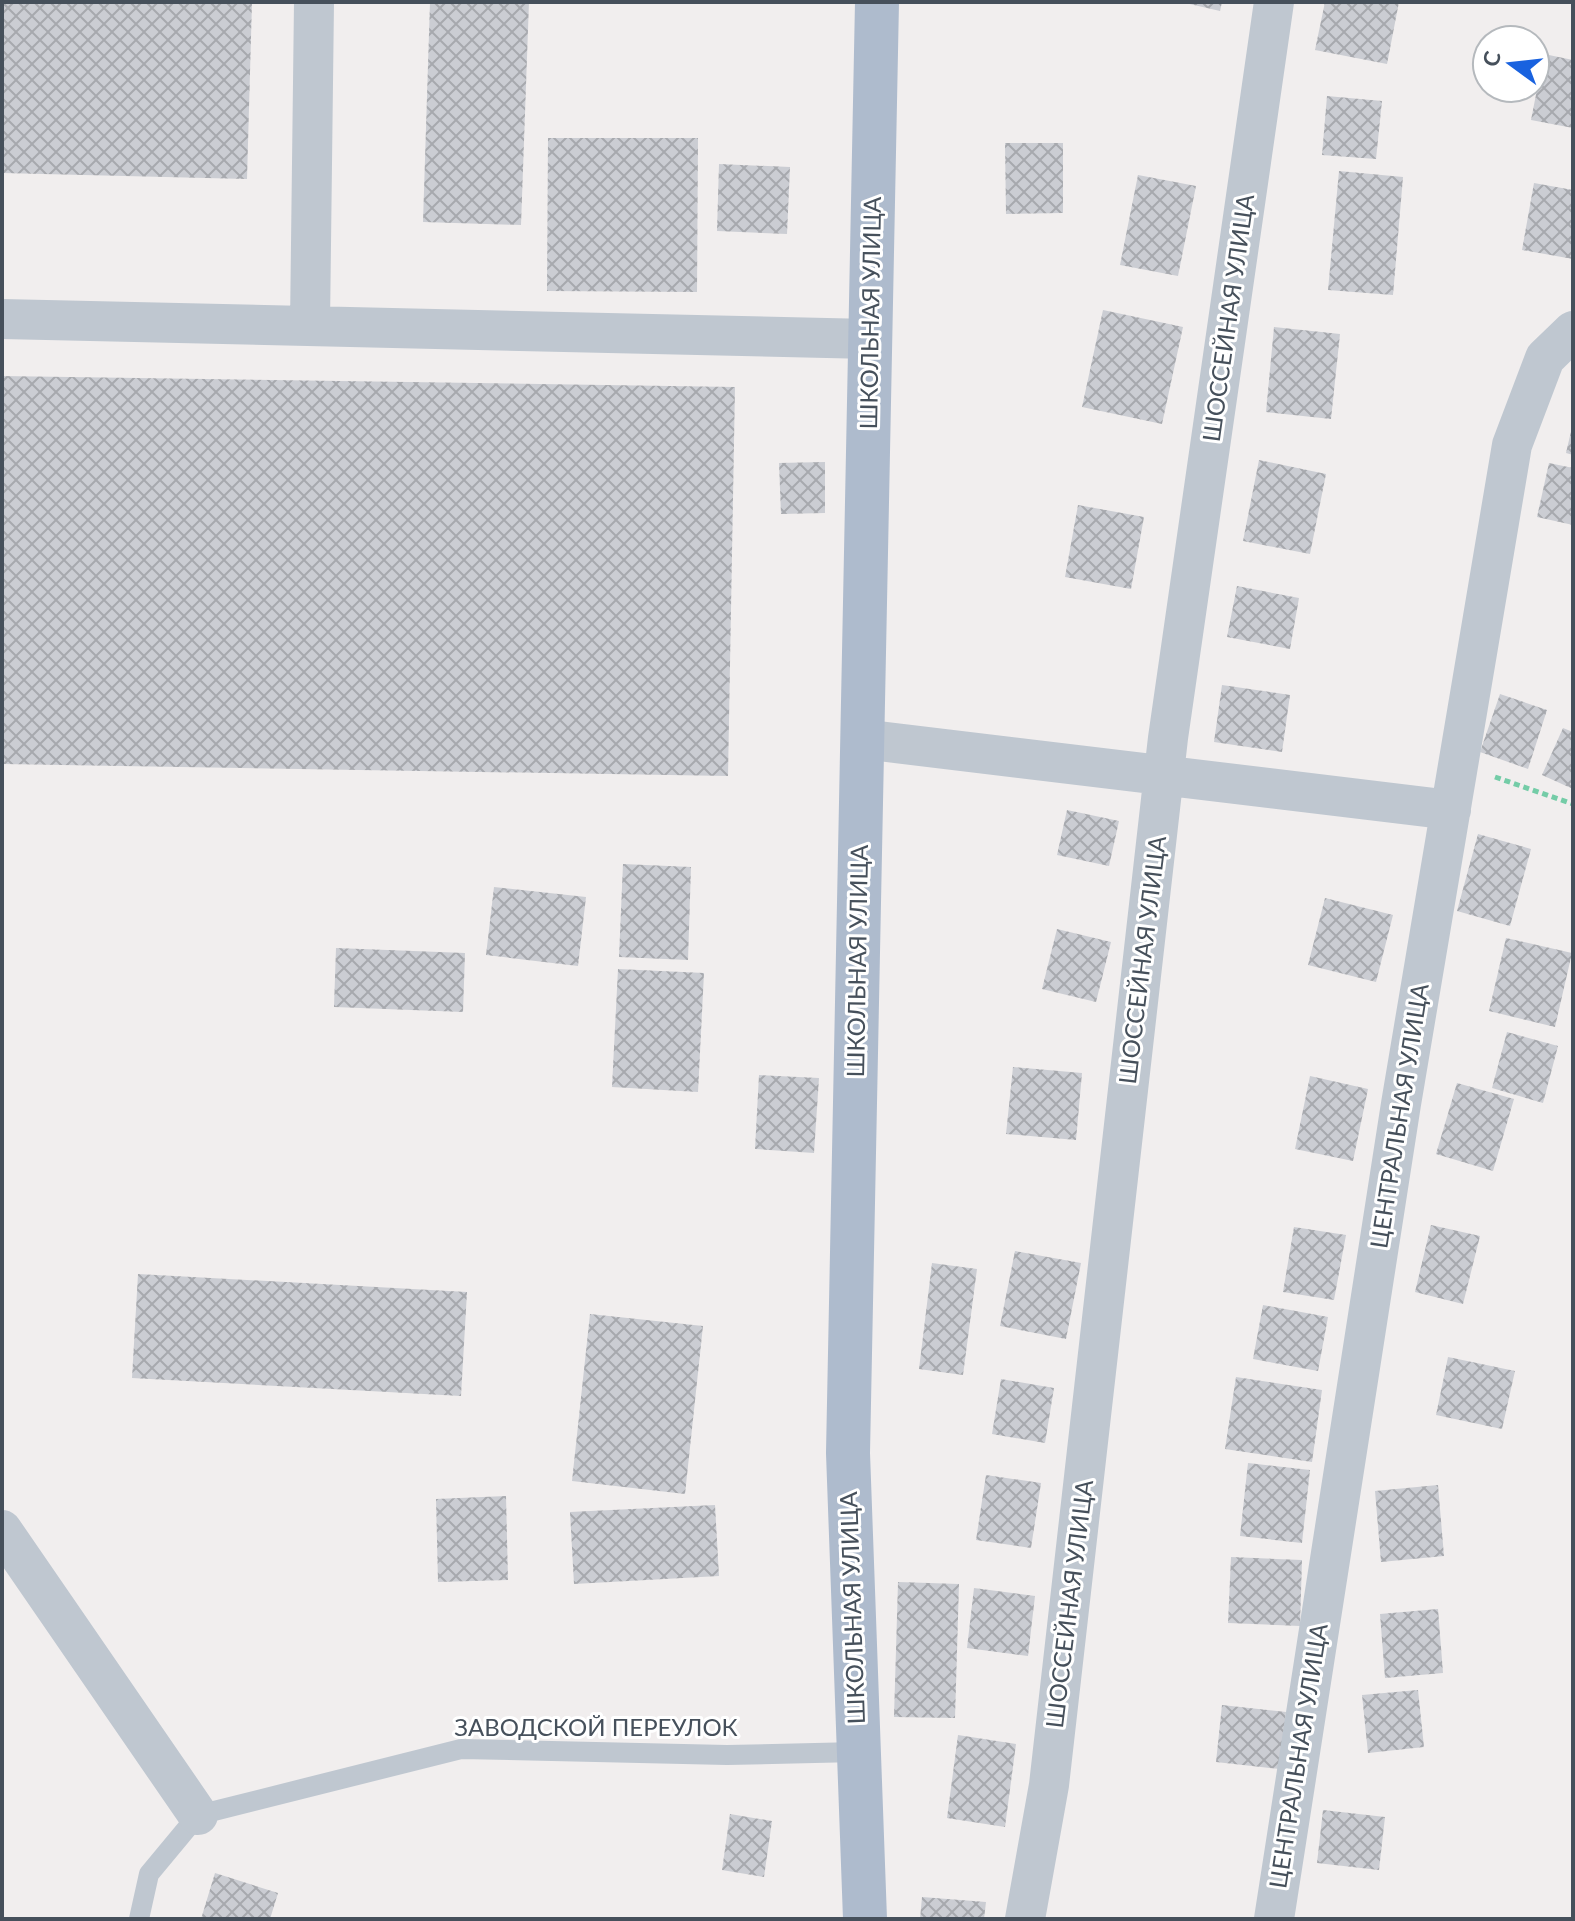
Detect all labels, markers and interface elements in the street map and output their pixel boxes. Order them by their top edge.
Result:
north arrow [1471,24,1551,104]
text: С [1476,48,1506,69]
street label: ШОССЕЙНАЯ УЛИЦА [1196,191,1259,444]
street label: ШКОЛЬНАЯ УЛИЦА [853,196,886,430]
street label: ШОССЕЙНАЯ УЛИЦА [1112,833,1171,1086]
street label: ШКОЛЬНАЯ УЛИЦА [840,844,873,1078]
street label: ЦЕНТРАЛЬНАЯ УЛИЦА [1363,980,1434,1250]
street label: ШОССЕЙНАЯ УЛИЦА [1039,1477,1098,1730]
street label: ШКОЛЬНАЯ УЛИЦА [833,1490,870,1725]
street label: ЦЕНТРАЛЬНАЯ УЛИЦА [1262,1620,1333,1890]
street label: ЗАВОДСКОЙ ПЕРЕУЛОК [454,1712,738,1741]

